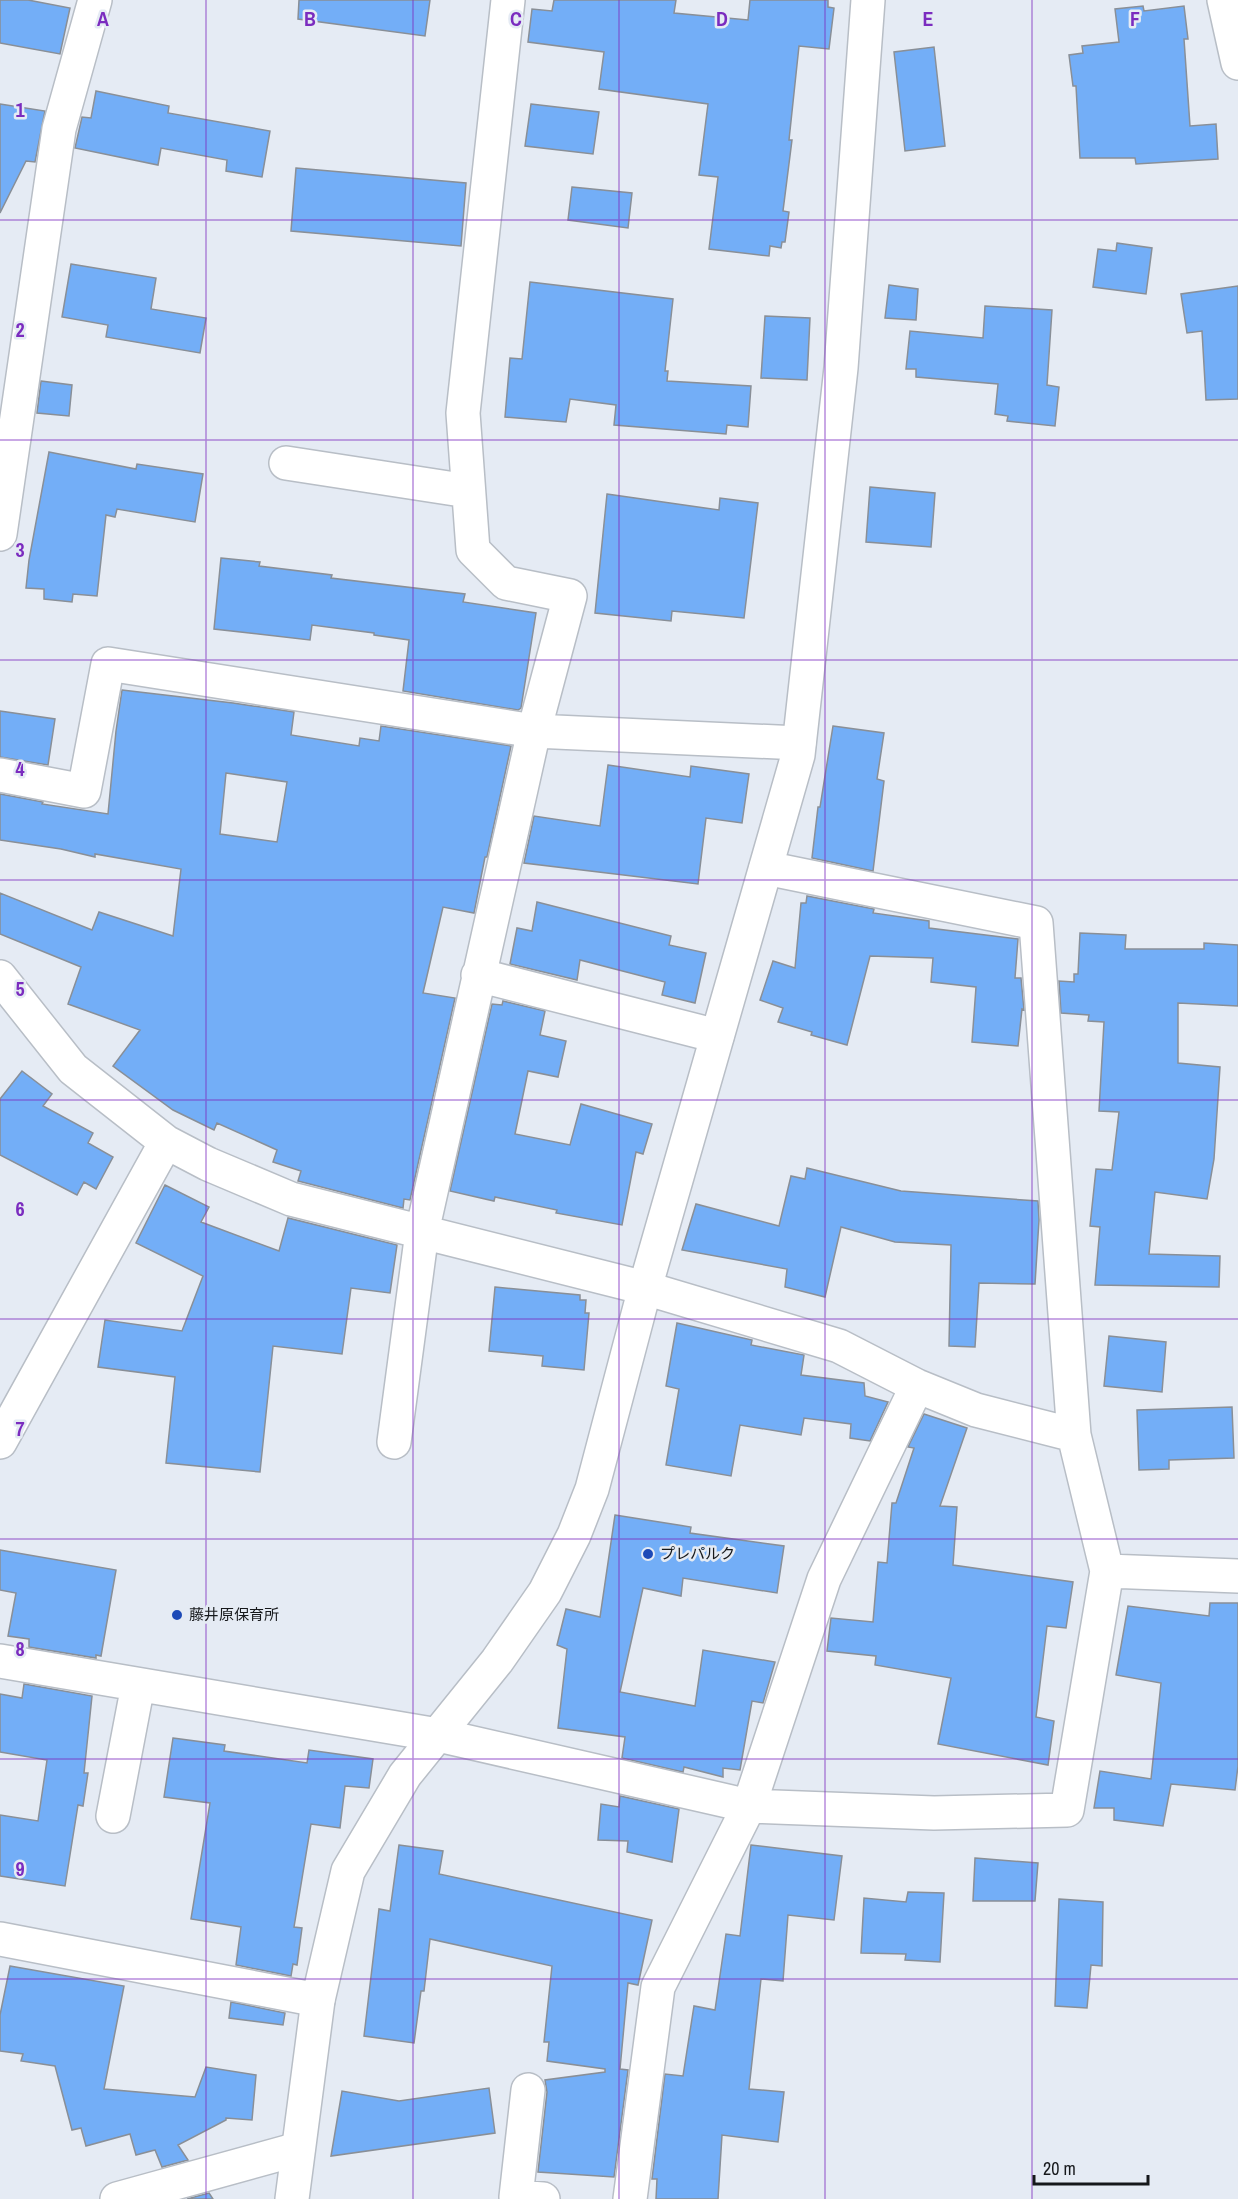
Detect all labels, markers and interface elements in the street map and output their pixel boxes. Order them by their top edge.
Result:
text: A [97,5,109,32]
text: B [304,5,316,32]
text: C [510,5,522,32]
text: D [716,5,728,32]
text: E [923,5,934,32]
text: F [1130,5,1140,32]
text: 1 [15,96,25,123]
text: 2 [15,316,25,343]
text: 3 [15,536,25,563]
text: 4 [15,755,25,782]
text: 5 [15,975,25,1002]
text: 6 [15,1195,25,1222]
text: 7 [15,1415,25,1442]
place label: プレパルク [660,1543,735,1564]
marker: プレパルク [641,1547,655,1561]
place label: 藤井原保育所 [189,1604,279,1625]
marker: 藤井原保育所 [170,1608,184,1622]
text: 8 [15,1635,25,1662]
text: 9 [15,1855,25,1882]
scale bar [1034,2148,1148,2186]
text: 20 m [1043,2156,1076,2181]

